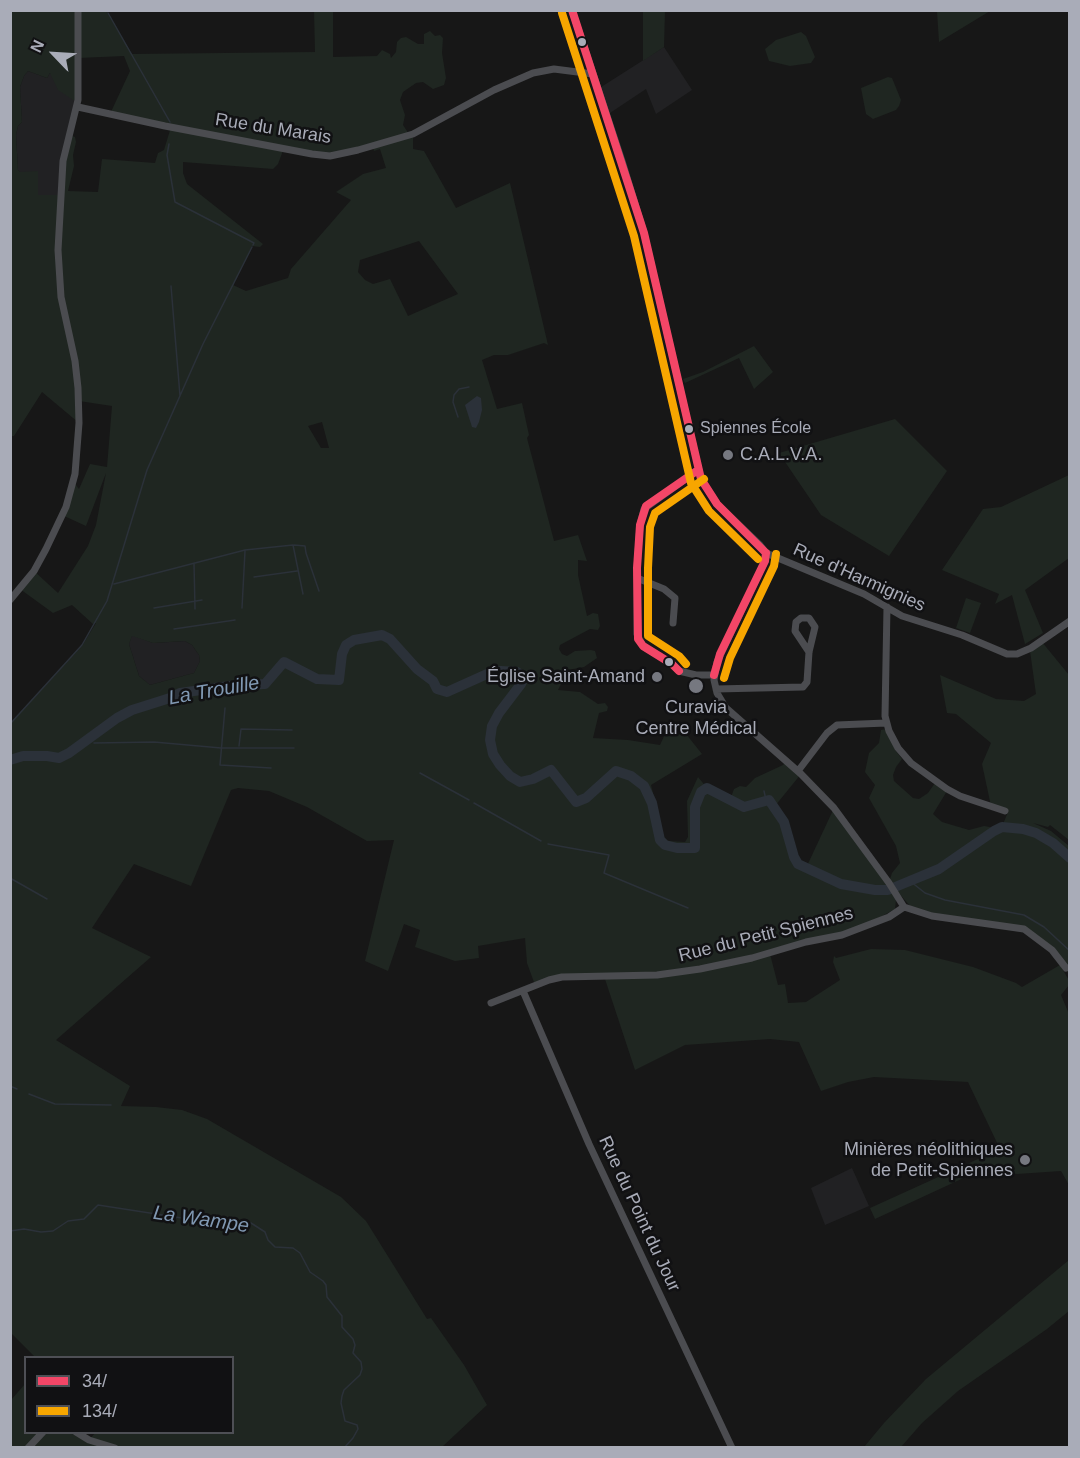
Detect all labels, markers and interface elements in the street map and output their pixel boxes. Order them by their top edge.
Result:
north arrow [24,24,84,84]
unlabelled marker [576,36,588,48]
text: N [27,37,47,55]
street label: Rue du Marais [214,109,332,149]
place label: Spiennes École [700,419,811,439]
marker: Spiennes École [683,423,695,435]
place label: C.A.L.V.A. [740,444,822,466]
marker: C.A.L.V.A. [721,448,735,462]
street label: Rue d'Harmignies [790,539,928,617]
unlabelled marker [663,656,675,668]
place label: Église Saint-Amand [487,666,645,688]
marker: Église Saint-Amand [650,670,664,684]
water label: La Trouille [167,671,261,711]
marker: Curavia Centre Médical [687,677,705,695]
place label: Curavia Centre Médical [635,697,757,740]
street label: Rue du Petit Spiennes [676,903,856,967]
street label: Rue du Point du Jour [593,1133,685,1295]
place label: Minières néolithiques de Petit-Spiennes [844,1139,1013,1182]
marker: Minières néolithiques de Petit-Spiennes [1018,1153,1032,1167]
water label: La Wampe [152,1201,250,1239]
legend [24,1356,234,1434]
text: 34/ [82,1371,107,1391]
text: 134/ [82,1401,117,1421]

